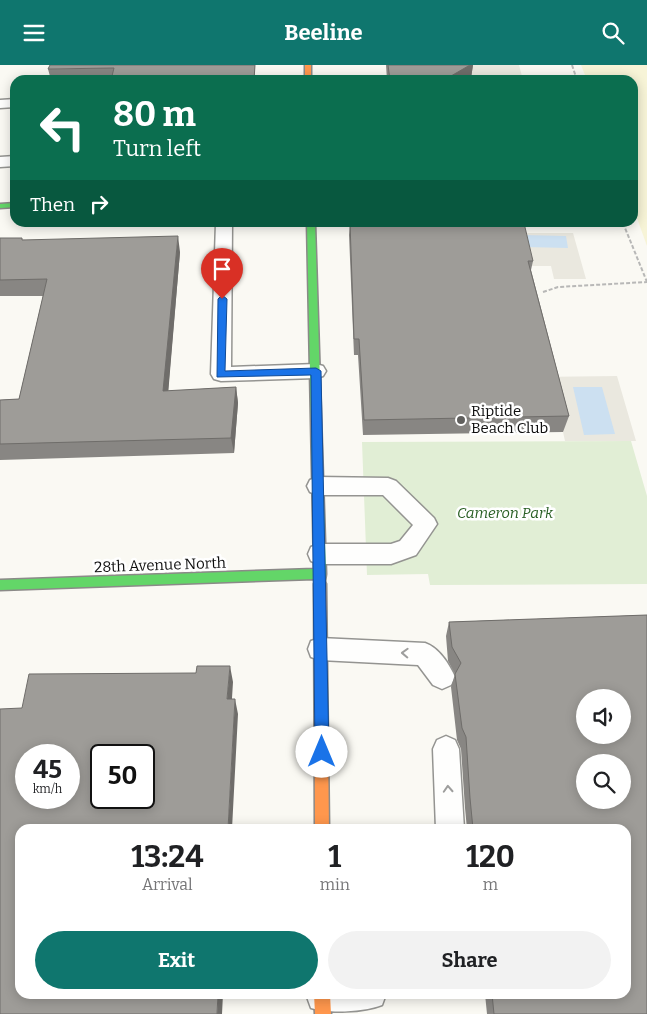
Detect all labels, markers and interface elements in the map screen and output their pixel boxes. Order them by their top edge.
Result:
icon: menu [20,19,48,47]
text: Beeline [284,19,363,46]
icon: search [599,19,627,47]
text: 80 m [113,93,196,135]
icon: left [30,95,95,160]
text: Turn left [113,135,201,162]
icon: right [85,190,113,218]
text: Then [30,193,75,216]
pin [201,248,243,299]
icon: arrive [208,255,236,283]
place label: Riptide Beach Club [471,402,548,437]
marker: Riptide Beach Club [455,414,467,426]
park label: Cameron Park [457,504,554,522]
street label: 28th Avenue North [94,554,227,576]
one-way arrow [401,648,408,658]
map controls [576,689,631,809]
button: sound [576,689,631,744]
position arrow [295,725,347,777]
speed limit sign: 50 [90,744,155,809]
button: search [576,754,631,809]
text: 45 [33,755,62,785]
text: km/h [33,782,62,796]
one-way arrow [442,785,453,793]
text: 13:24 [131,839,204,875]
text: 1 [328,839,341,875]
text: 120 [466,839,515,875]
text: Arrival [142,875,193,894]
text: min [320,875,350,894]
text: m [483,875,498,894]
button: Exit [35,931,318,989]
button: Share [328,931,611,989]

